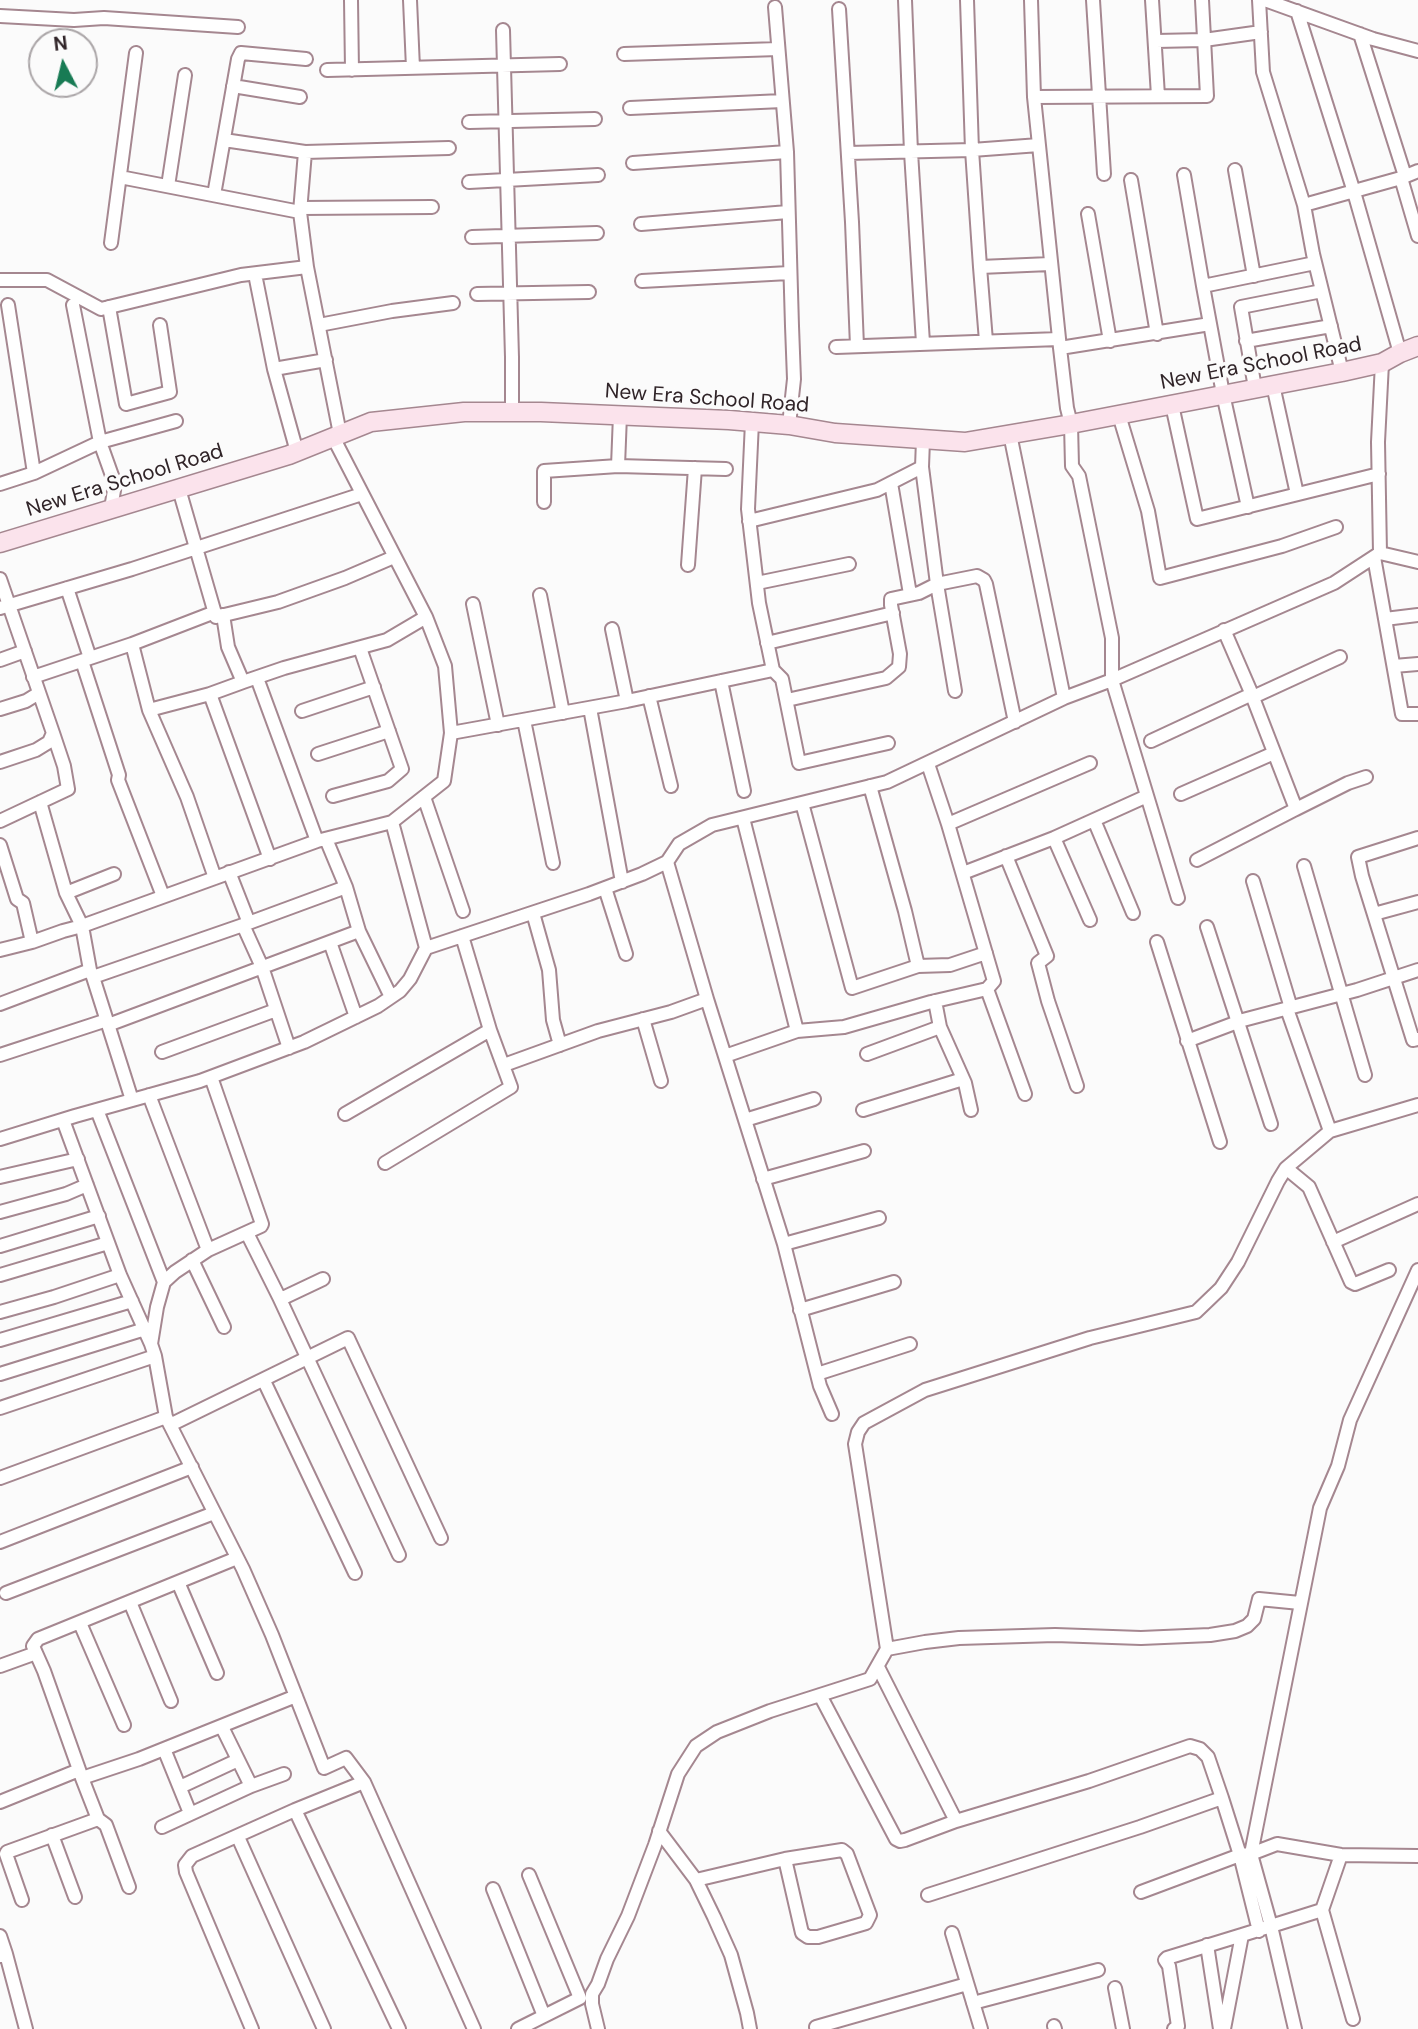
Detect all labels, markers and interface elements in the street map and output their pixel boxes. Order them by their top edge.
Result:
north arrow [28,28,98,98]
text: N [52,30,69,57]
street label: New Era School Road [1158,332,1364,396]
street label: New Era School Road [604,379,810,419]
street label: New Era School Road [23,439,227,523]

